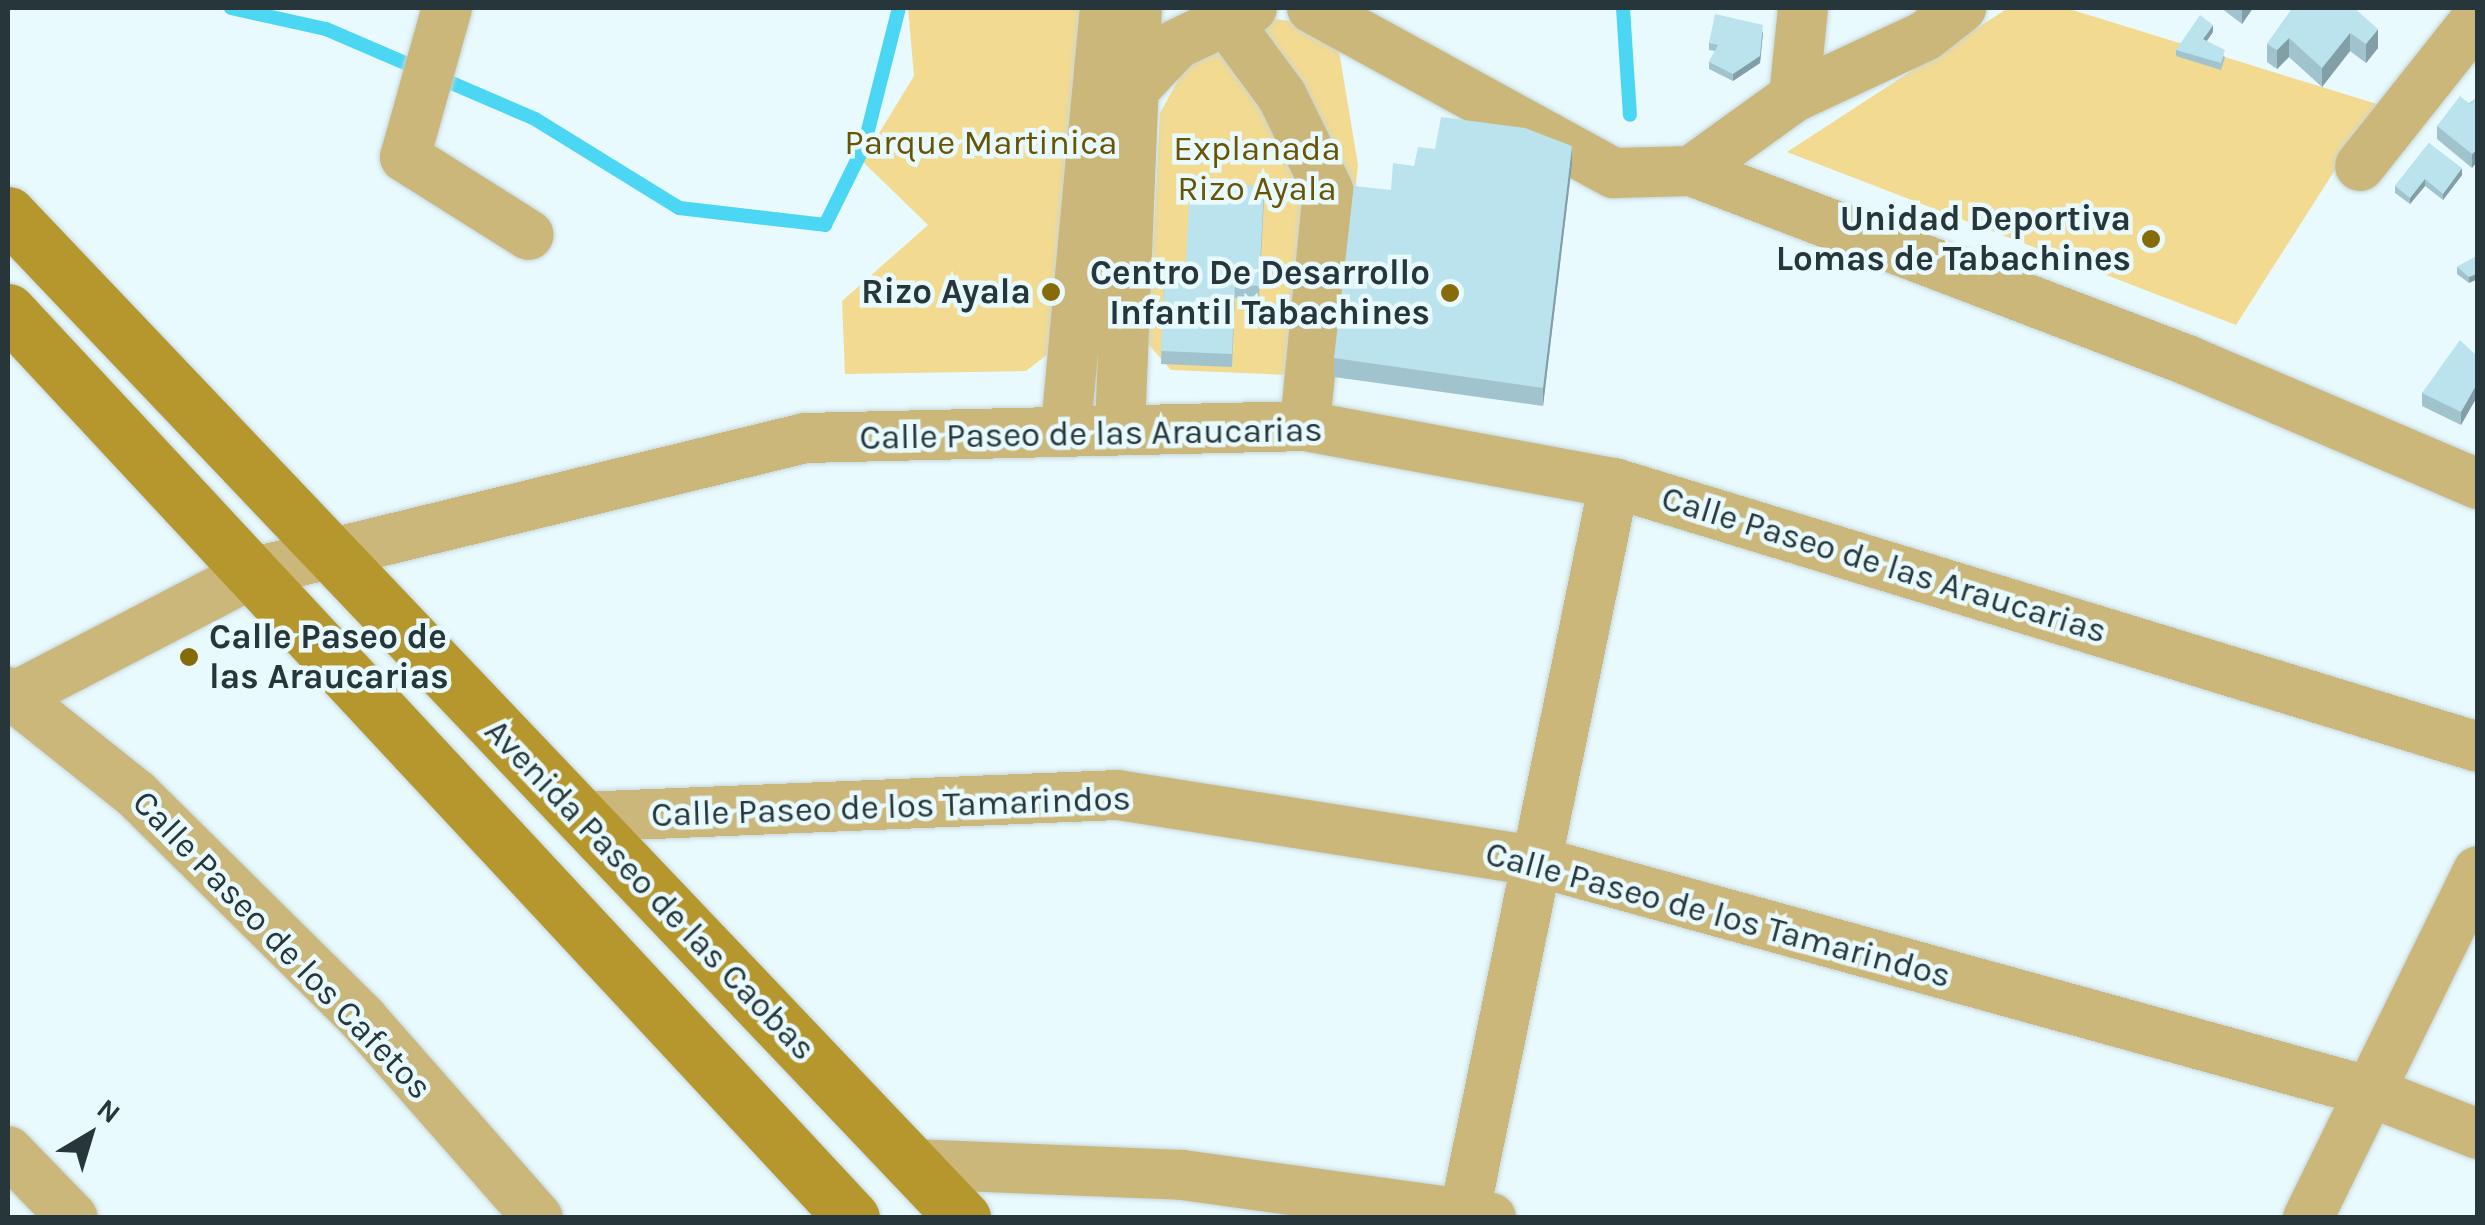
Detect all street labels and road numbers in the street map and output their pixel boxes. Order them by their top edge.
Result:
street label: Calle Paseo de las Araucarias [859,409,1323,459]
street label: Calle Paseo de las Araucarias [1656,477,2112,653]
street label: Avenida Paseo de las Caobas [476,711,824,1069]
street label: Calle Paseo de los Tamarindos [650,778,1132,836]
street label: Calle Paseo de los Cafetos [123,782,441,1108]
street label: Calle Paseo de los Tamarindos [1481,833,1955,997]

